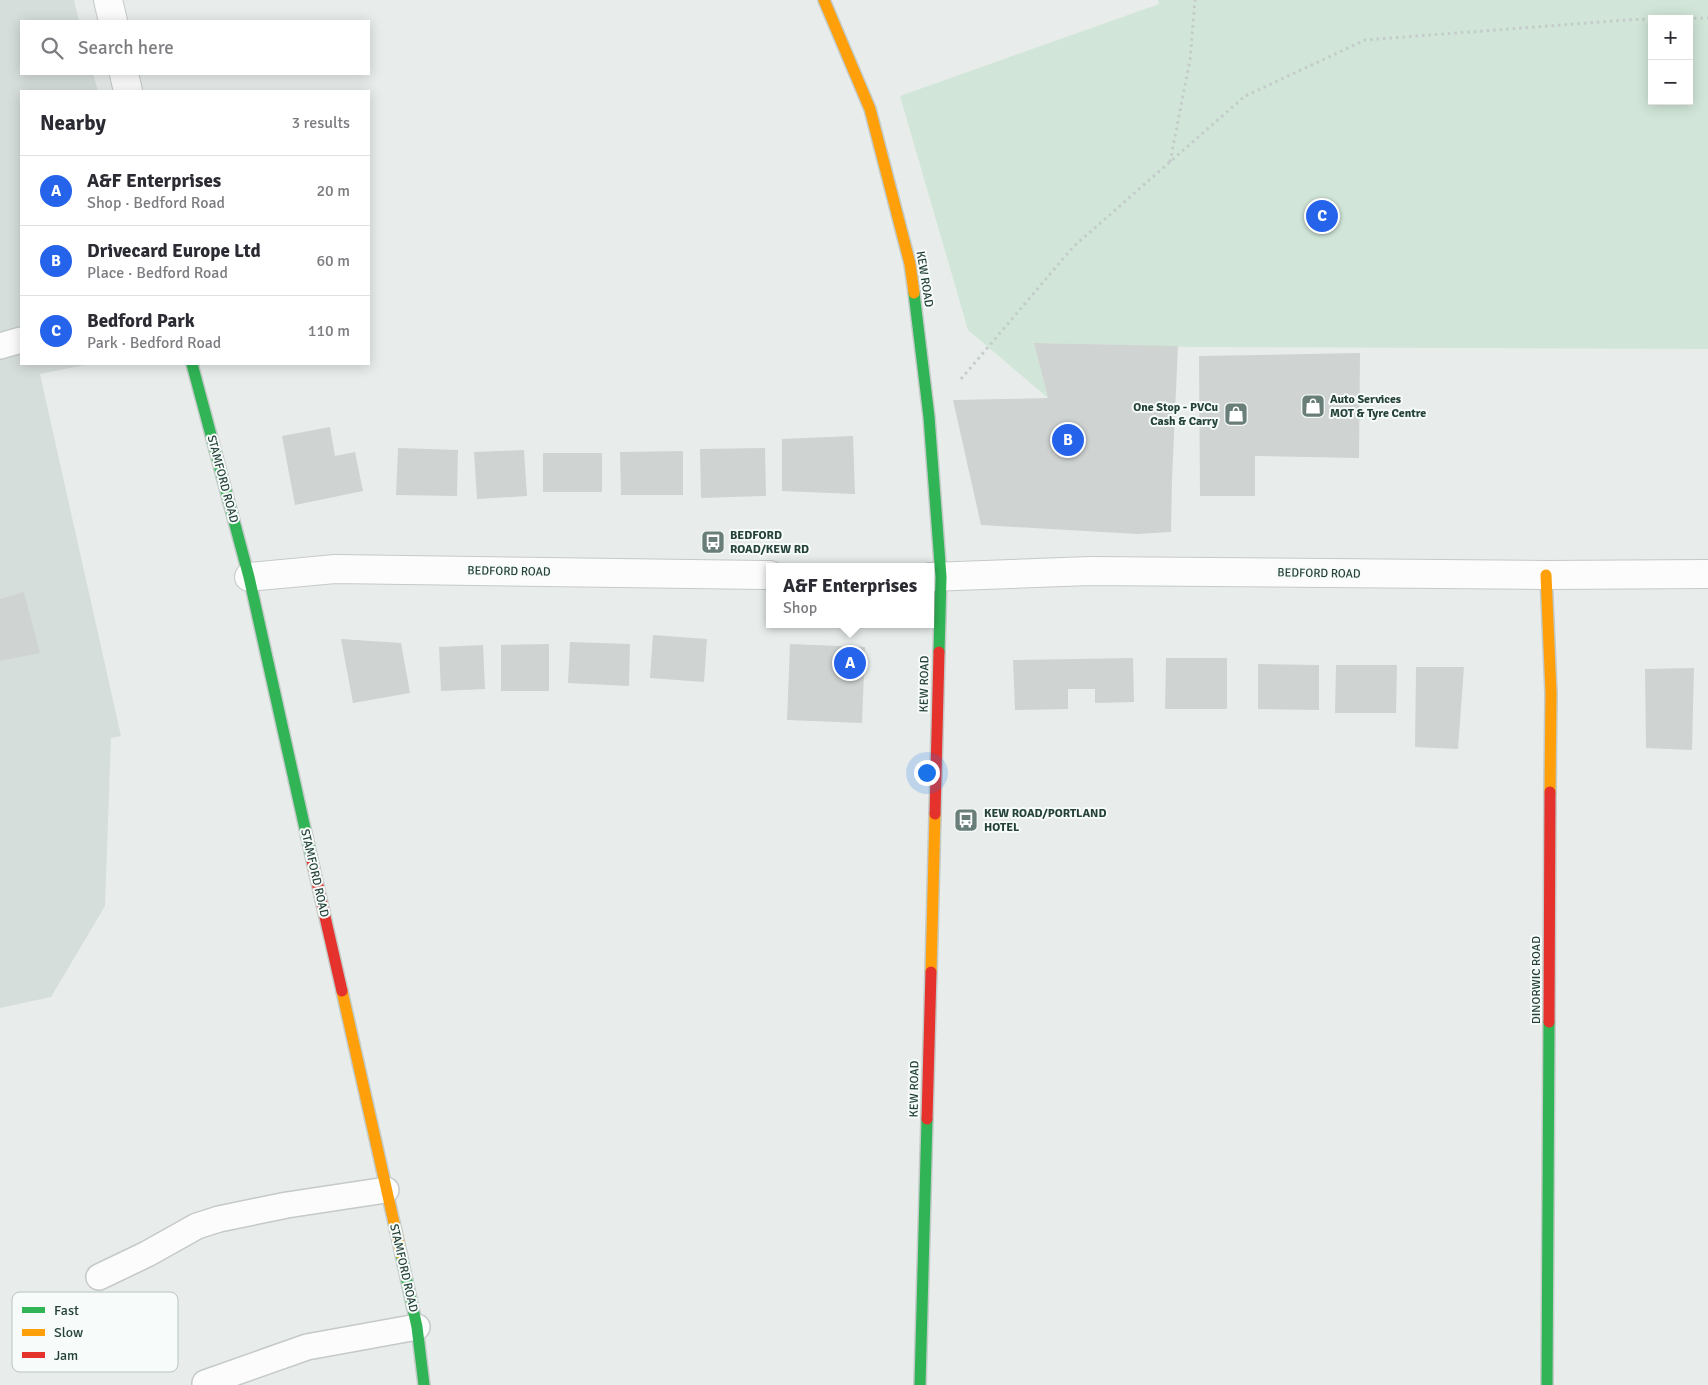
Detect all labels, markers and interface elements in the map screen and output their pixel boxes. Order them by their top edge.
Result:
map controls [1648,15,1693,105]
button: + [1648,15,1693,60]
search box [20,20,370,75]
icon: search [38,34,66,62]
text: Search here [78,36,174,60]
button: − [1648,60,1693,105]
text: Nearby [40,110,106,136]
text: 3 results [291,113,350,133]
text: A&F Enterprises [87,169,221,193]
text: A [51,181,61,201]
text: 20 m [316,181,350,201]
text: Shop · Bedford Road [87,193,225,213]
pin: C [1306,197,1338,235]
text: Drivecard Europe Ltd [87,239,261,263]
street label: KEW ROAD [913,250,936,308]
text: B [51,251,61,271]
text: 60 m [316,251,350,271]
text: Place · Bedford Road [87,263,228,283]
text: Bedford Park [87,309,195,333]
text: C [51,321,61,341]
text: 110 m [308,321,350,341]
text: Park · Bedford Road [87,333,221,353]
place label: Auto Services MOT & Tyre Centre [1330,392,1426,421]
shop icon: Auto Services MOT & Tyre Centre [1300,393,1326,419]
place label: One Stop - PVCu Cash & Carry [1133,400,1218,429]
shop icon: One Stop - PVCu Cash & Carry [1223,401,1249,427]
pin: B [1052,421,1084,459]
street label: STAMFORD ROAD [204,434,241,525]
place label: BEDFORD ROAD/KEW RD [730,528,809,557]
bus stop icon: BEDFORD ROAD/KEW RD [700,529,726,555]
street label: BEDFORD ROAD [467,563,551,580]
popup [766,563,934,628]
street label: BEDFORD ROAD [1277,565,1361,582]
text: A&F Enterprises [783,574,917,598]
text: Shop [783,598,817,618]
pin: A [834,644,866,682]
street label: KEW ROAD [917,655,932,712]
your location [914,760,940,786]
place label: KEW ROAD/PORTLAND HOTEL [984,806,1106,835]
bus stop icon: KEW ROAD/PORTLAND HOTEL [953,807,979,833]
street label: STAMFORD ROAD [297,828,332,919]
street label: DINORWIC ROAD [1529,936,1544,1024]
street label: KEW ROAD [907,1060,922,1117]
street label: STAMFORD ROAD [386,1223,421,1314]
legend [12,1292,178,1372]
text: Fast [54,1302,79,1319]
text: Slow [54,1324,83,1341]
text: Jam [54,1347,78,1364]

